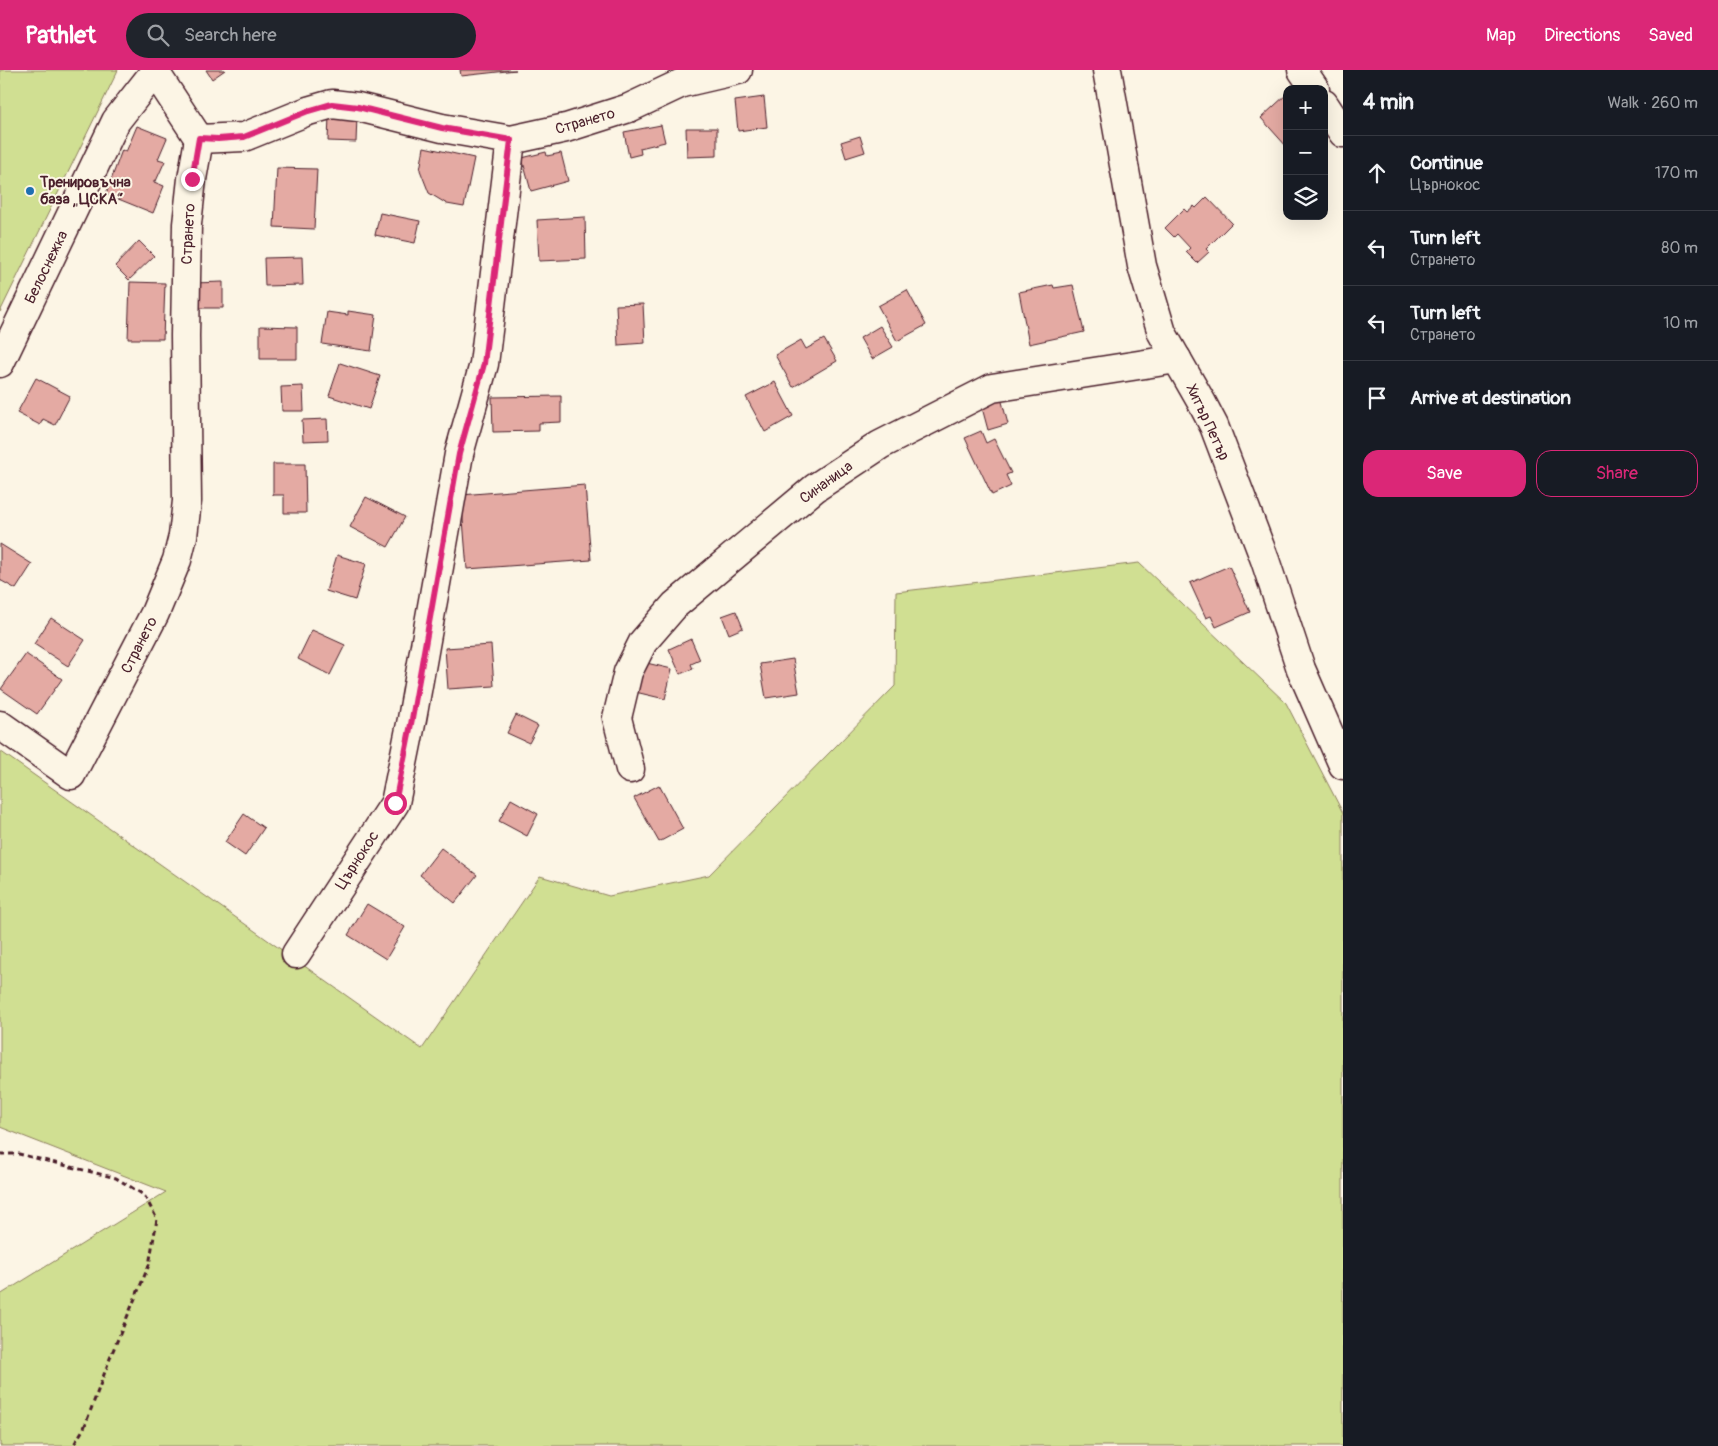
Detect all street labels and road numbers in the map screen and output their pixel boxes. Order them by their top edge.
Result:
street label: Странето [553,104,617,139]
street label: Странето [177,203,200,265]
street label: Белоснежка [21,227,72,307]
street label: Хитър Петър [1182,381,1234,463]
street label: Синаница [796,457,857,508]
street label: Странето [117,614,162,677]
street label: Църнокос [331,827,384,893]

